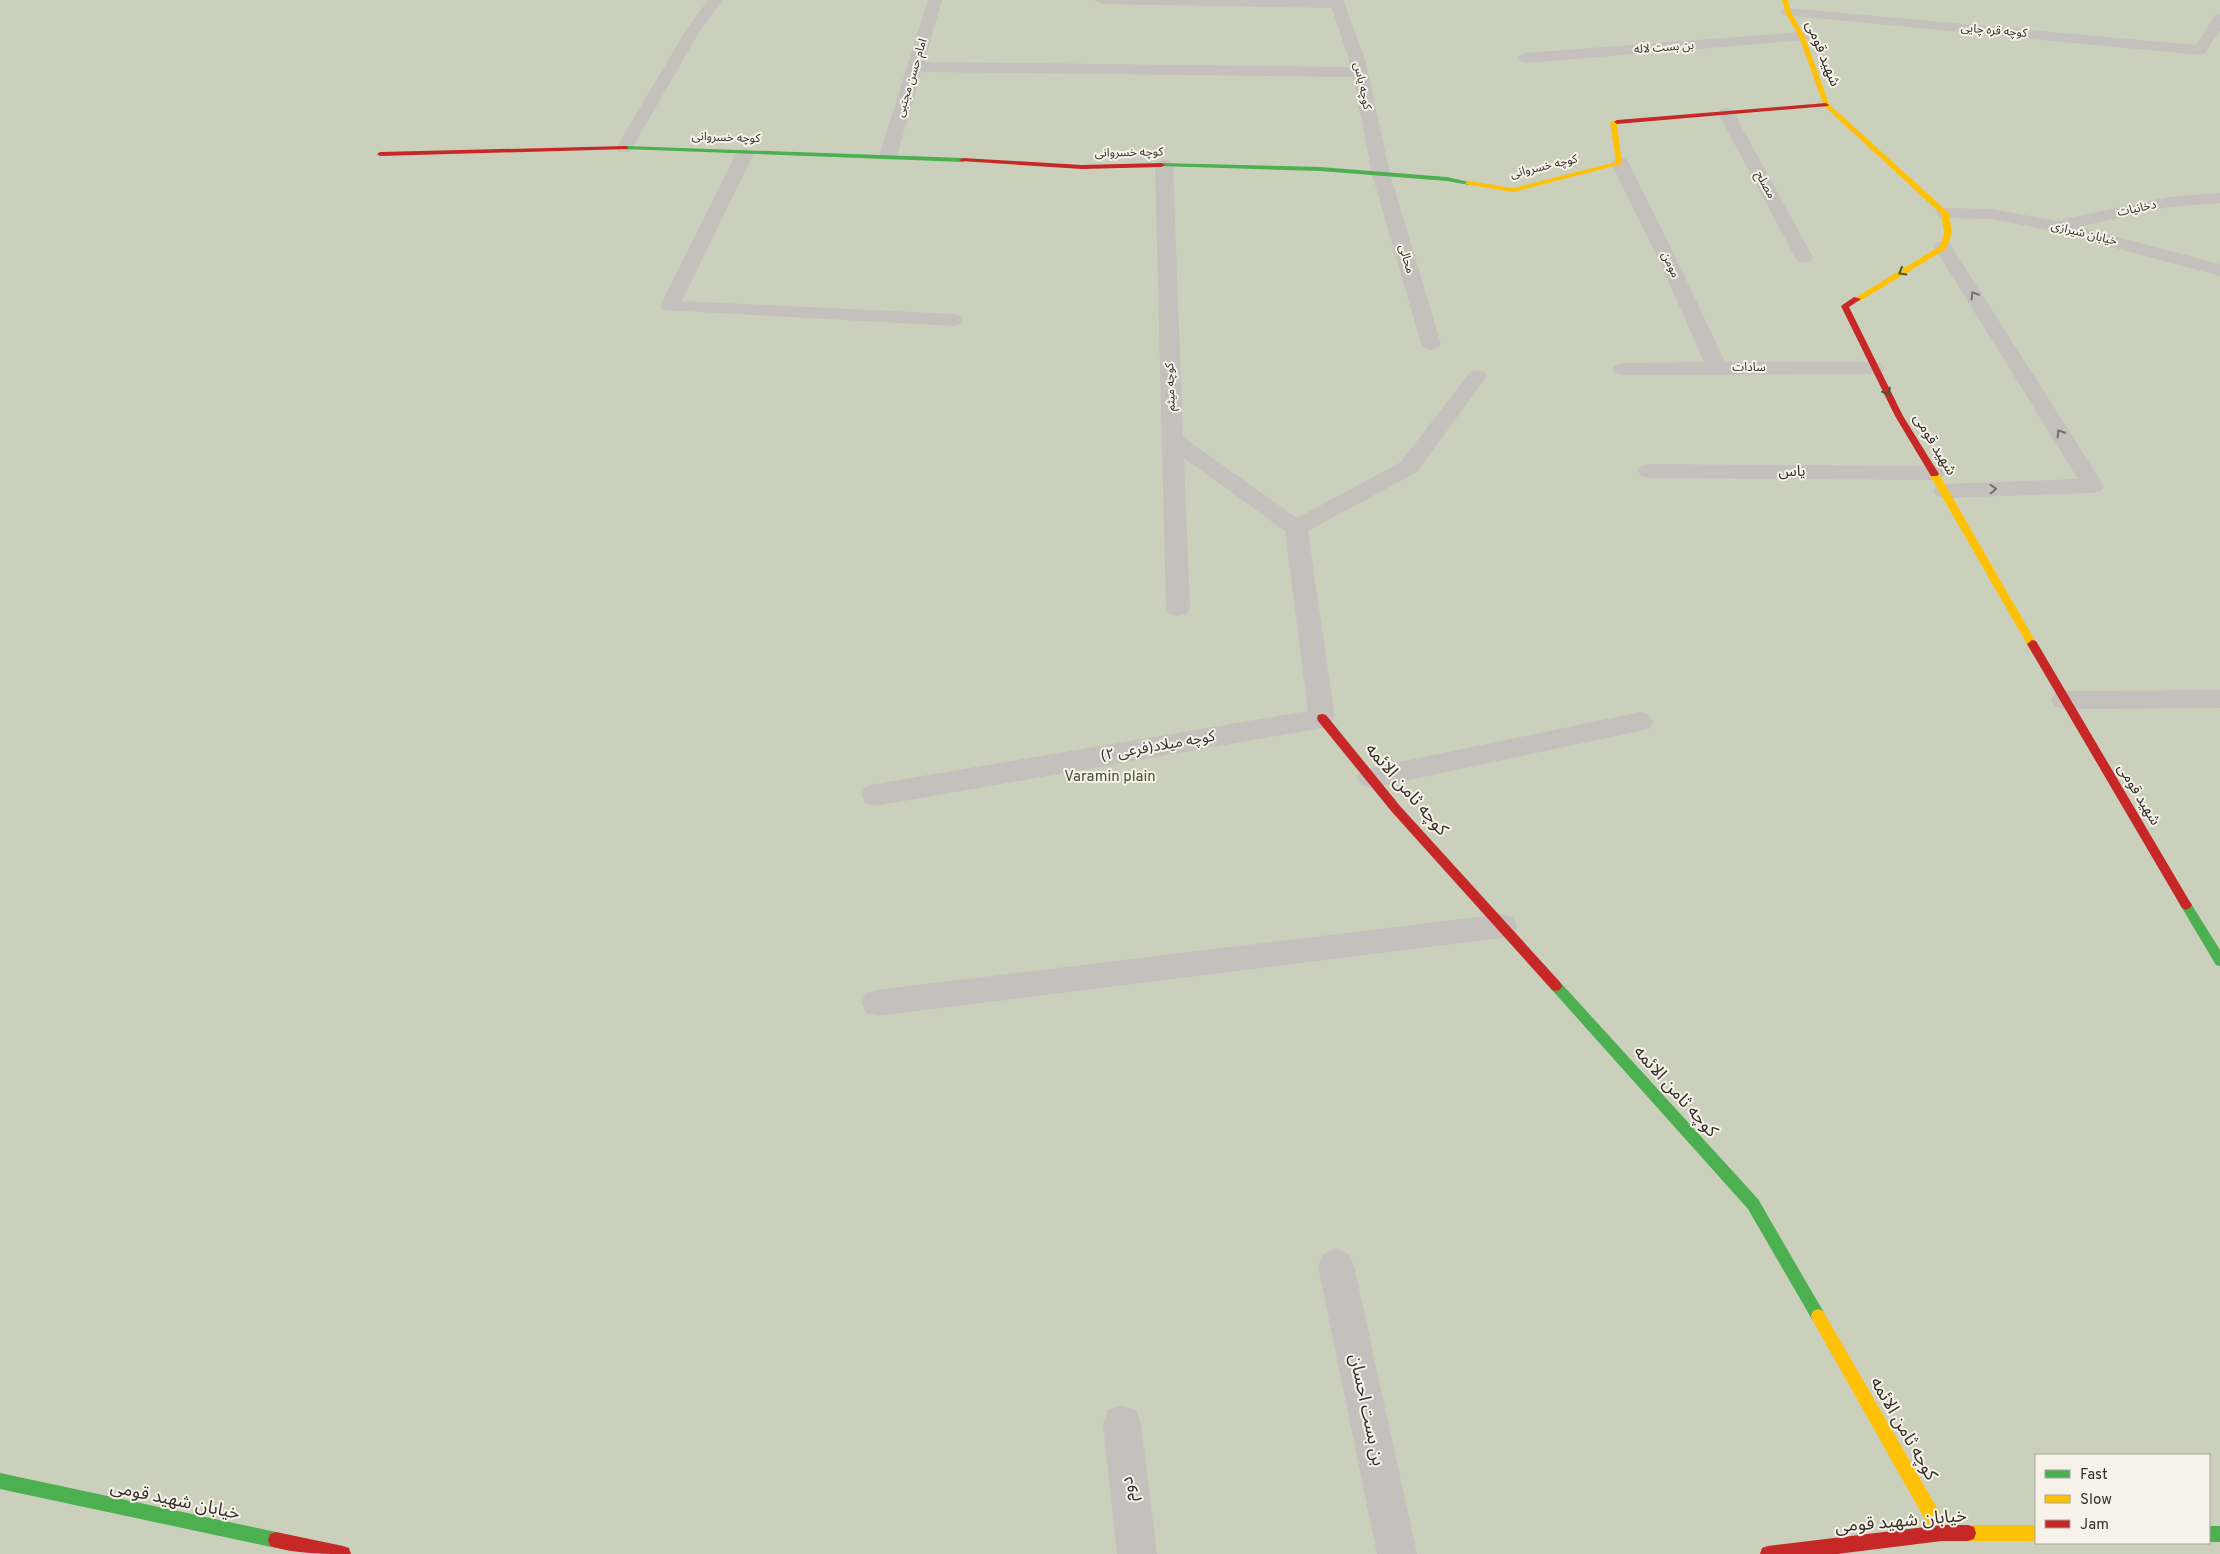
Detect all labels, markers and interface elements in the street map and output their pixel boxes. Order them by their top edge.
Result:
street label: شهید قومی [1800,18,1844,90]
street label: کوچه قره چایی [1960,20,2029,42]
street label: امام حسن مجتبی [892,37,932,119]
street label: بن بست لاله [1633,38,1695,58]
street label: کوچه یاس [1349,61,1375,112]
street label: کوچه خسروانی [691,129,762,147]
street label: کوچه خسروانی [1095,144,1164,162]
street label: کوچه خسروانی [1509,151,1580,183]
street label: مصلح [1751,168,1779,202]
street label: دخانیات [2116,197,2158,221]
street label: خیابان شیرازی [2049,218,2119,250]
street label: محالی [1394,243,1418,275]
street label: مومن [1657,249,1683,281]
one-way arrow [1898,265,1907,275]
one-way arrow [1971,292,1980,301]
street label: سادات [1732,360,1766,376]
street label: کوچه میثم [1162,362,1180,411]
one-way arrow [1881,387,1891,396]
street label: شهید قومی [1908,410,1960,480]
one-way arrow [2057,429,2066,439]
street label: یاس [1779,463,1806,482]
one-way arrow [1990,484,1997,494]
street label: کوچه میلاد(فرعی ۲) [1099,727,1217,766]
street label: کوچه ثامن الائمه [1359,739,1453,842]
street label: شهید قومی [2112,760,2164,830]
park label: Varamin plain [1064,768,1156,787]
street label: کوچه ثامن الائمه [1628,1041,1723,1143]
street label: بن بست احسان [1343,1352,1389,1468]
street label: کوچه ثامن الائمه [1864,1373,1942,1485]
legend [2035,1454,2210,1544]
text: Fast [2080,1466,2108,1485]
street label: دوم [1116,1475,1143,1503]
street label: خیابان شهید قومی [108,1476,242,1526]
text: Slow [2080,1491,2112,1510]
street label: خیابان شهید قومی [1834,1505,1968,1539]
text: Jam [2080,1516,2109,1535]

